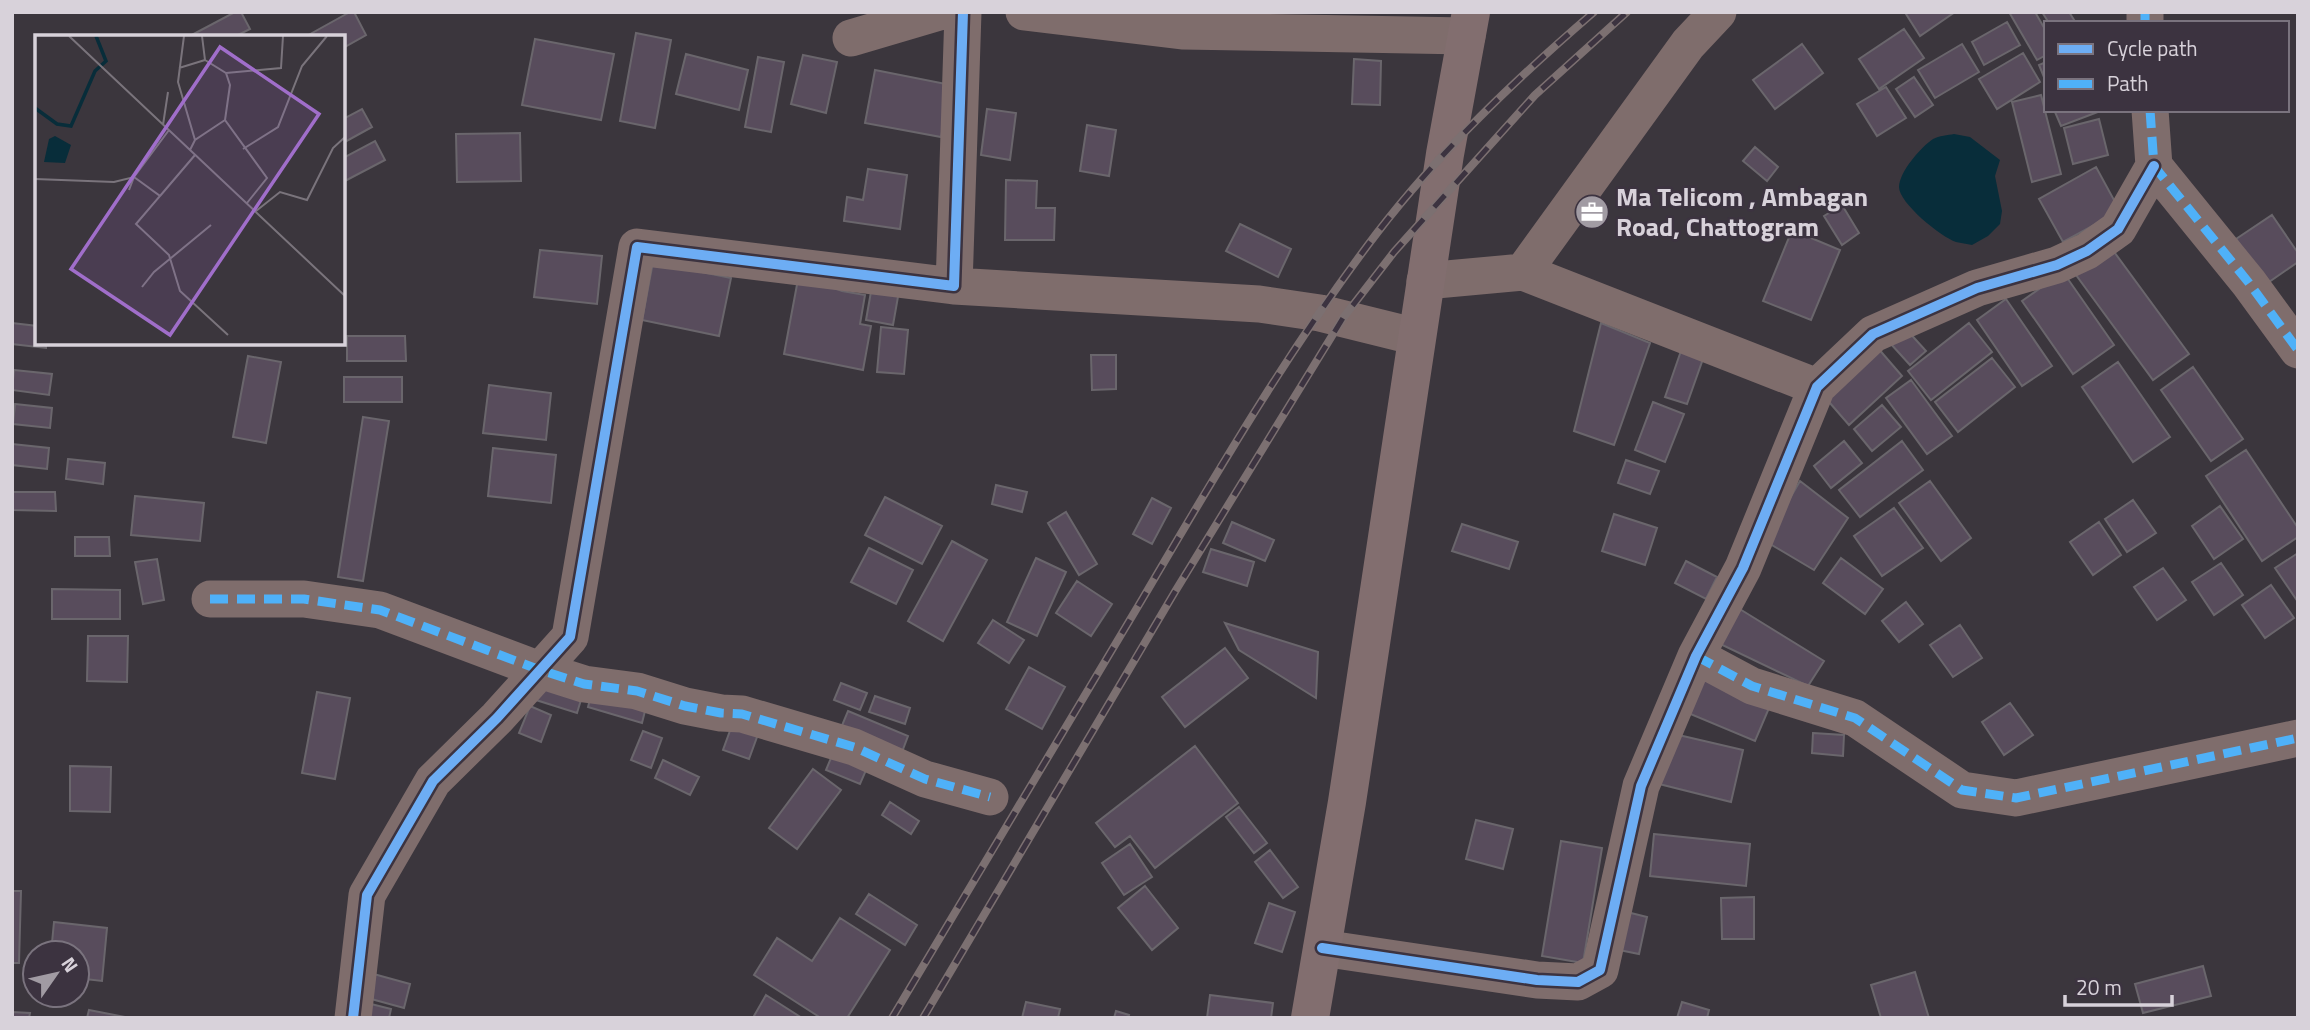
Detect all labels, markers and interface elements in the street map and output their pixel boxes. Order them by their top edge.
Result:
legend [2044,21,2289,112]
text: Cycle path [2107,32,2198,64]
inset map [35,35,345,345]
text: Path [2107,67,2149,99]
place label: Ma Telicom , Ambagan Road, Chattogram [1616,177,1868,246]
office icon: Ma Telicom , Ambagan Road, Chattogram [1573,193,1611,231]
north arrow [21,939,91,1009]
text: N [55,951,86,978]
scale bar [2065,964,2172,1008]
text: 20 m [2076,971,2122,1003]

